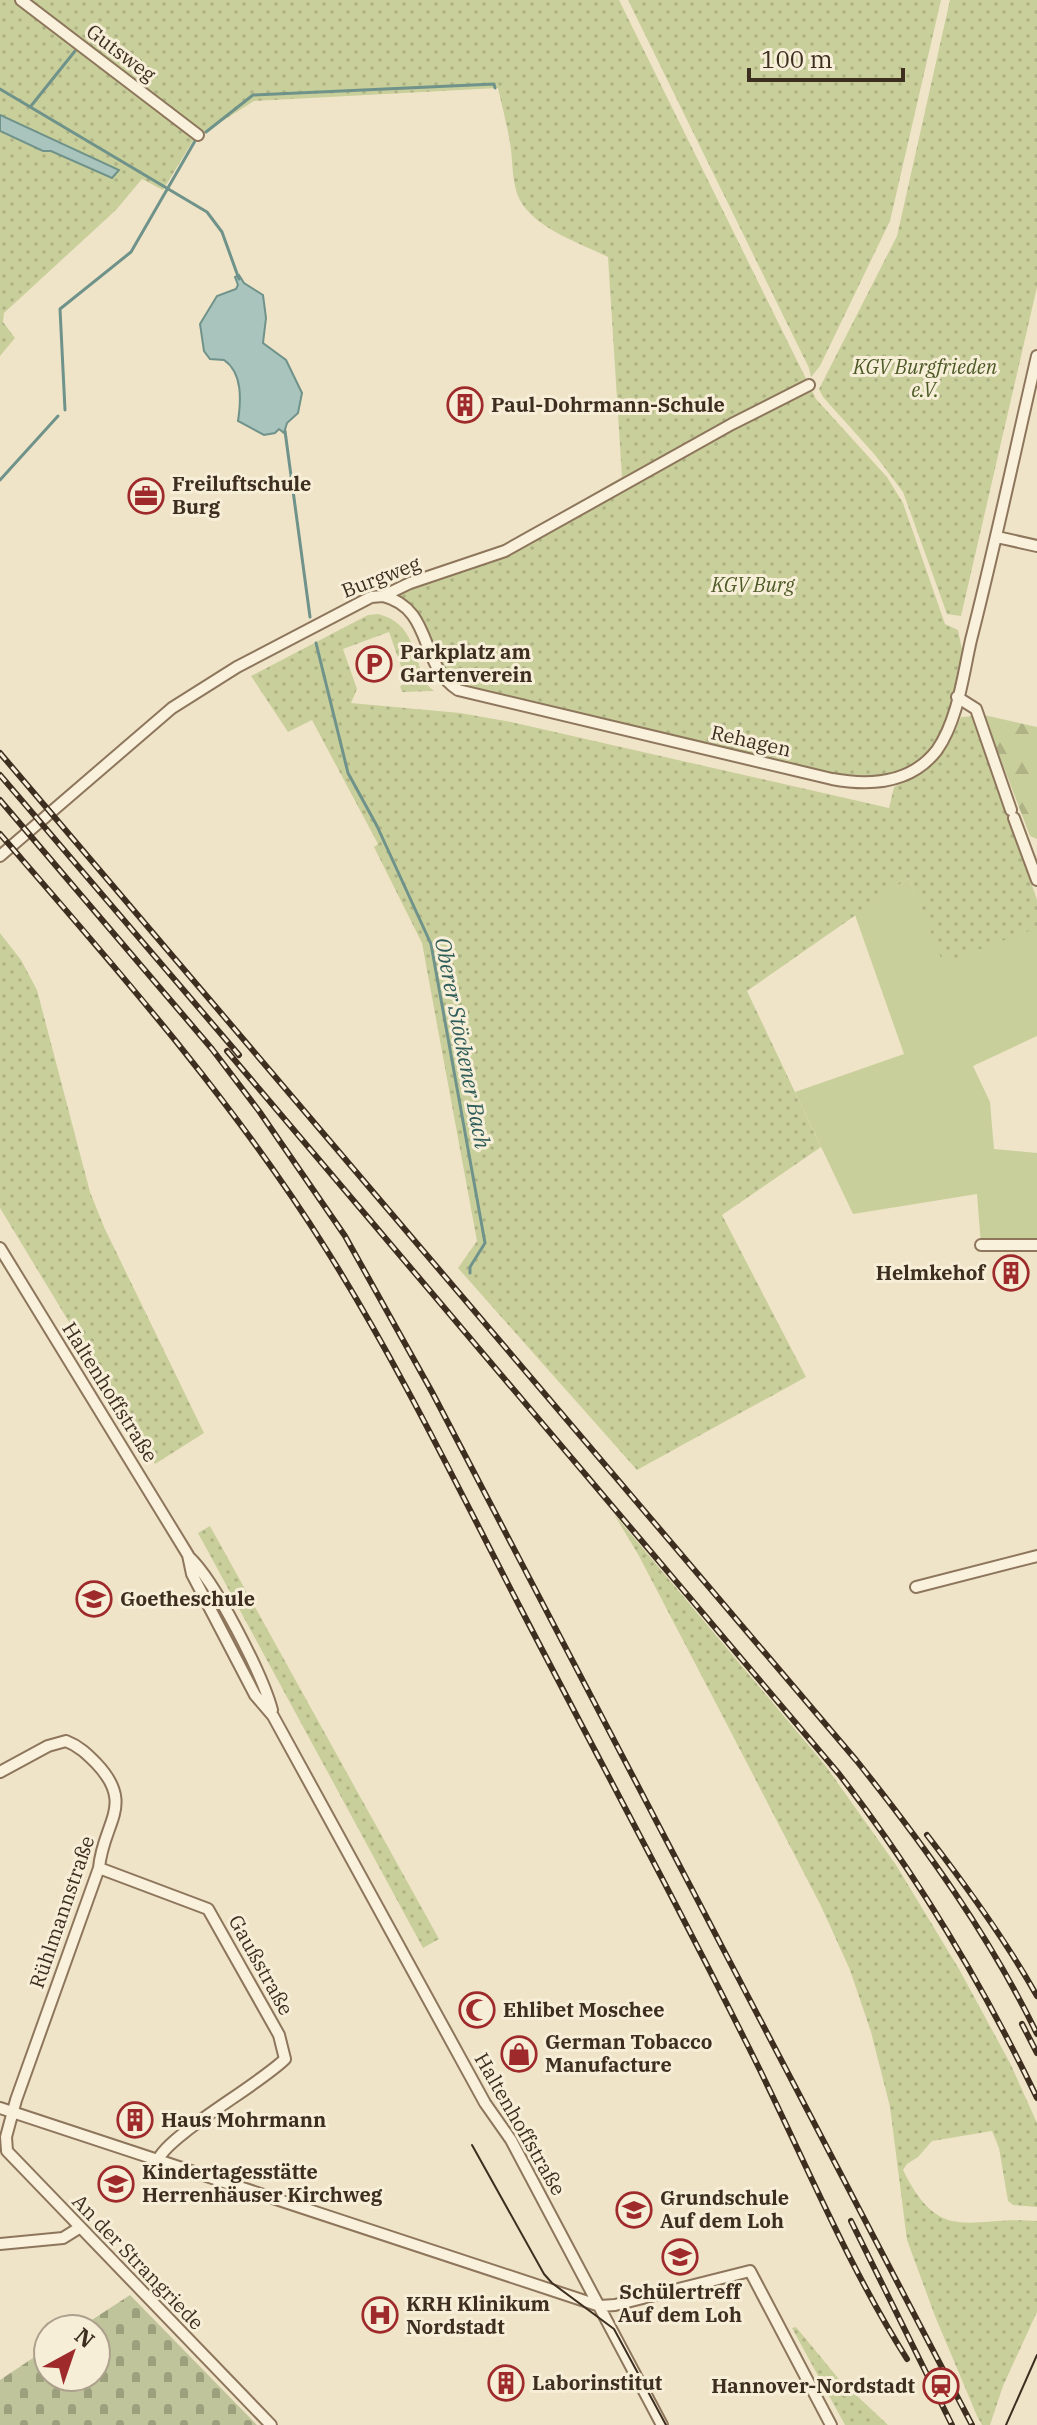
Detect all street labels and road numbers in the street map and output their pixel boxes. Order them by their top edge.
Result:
street label: Gutsweg [81,18,162,88]
street label: Burgweg [338,549,424,604]
street label: Rehagen [708,718,794,763]
street label: Haltenhoffstraße [56,1317,164,1467]
street label: Rühlmannstraße [23,1832,100,1992]
street label: Gaußstraße [223,1910,300,2020]
street label: Haltenhoffstraße [469,2047,572,2200]
street label: An der Strangriede [67,2188,210,2335]

